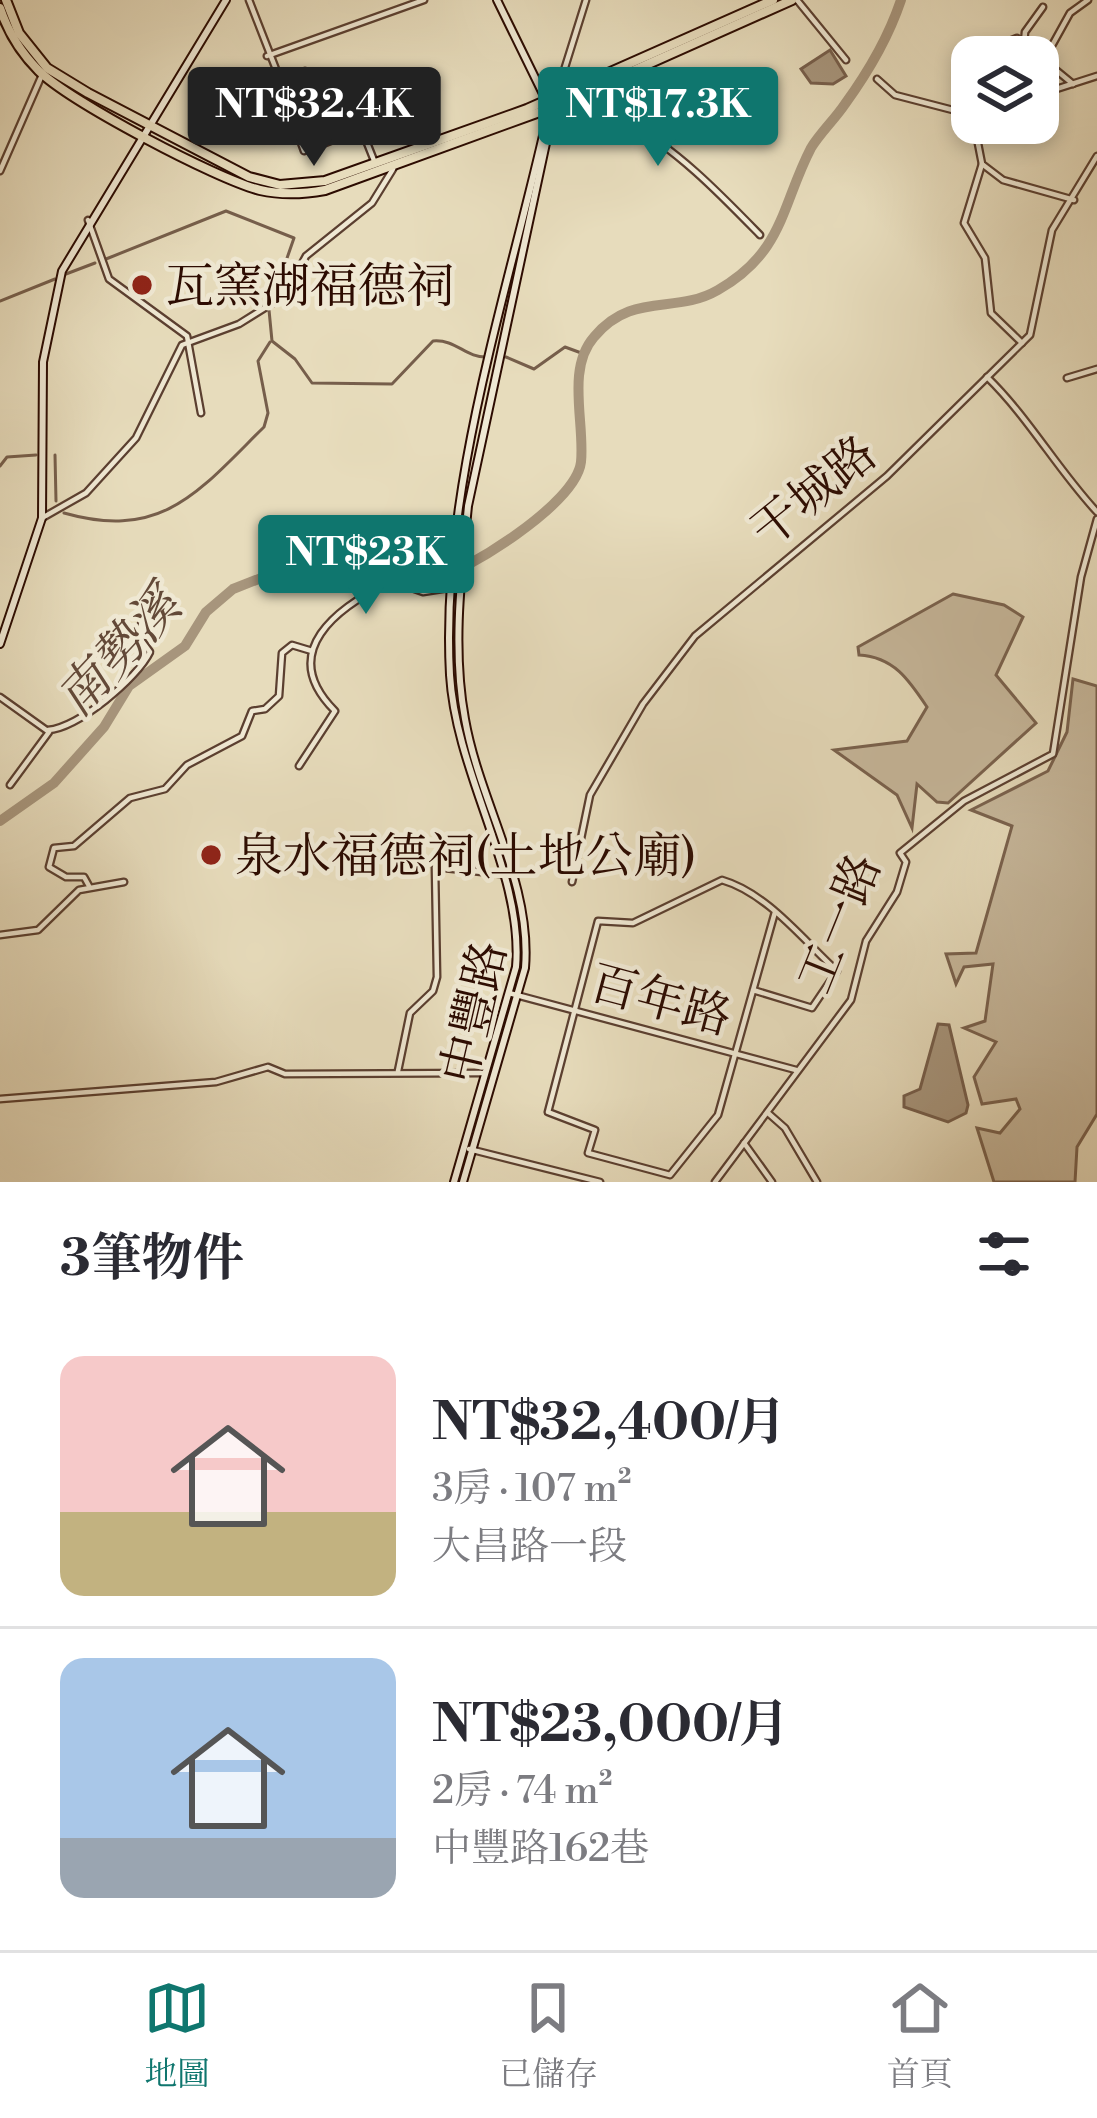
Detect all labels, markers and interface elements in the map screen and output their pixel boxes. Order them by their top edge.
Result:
map controls [951,36,1059,144]
button: layers [951,36,1059,144]
pin: NT$32.4K [190,67,438,169]
pin: NT$17.3K [534,67,782,169]
text: NT$32.4K [215,81,413,130]
text: NT$17.3K [565,81,751,130]
place label: 瓦窯湖福德祠 [166,258,454,318]
marker: 瓦窯湖福德祠 [129,272,155,298]
street label: 干城路 [740,425,890,562]
pin: NT$23K [268,515,464,617]
text: NT$23K [285,529,447,578]
water label: 南勢溪 [45,572,199,731]
place label: 泉水福德祠(土地公廟) [235,828,697,888]
marker: 泉水福德祠(土地公廟) [198,842,224,868]
street label: 工一路 [786,846,896,1002]
street label: 中豐路 [430,936,521,1090]
street label: 百年路 [583,954,738,1050]
icon: filters [971,1221,1037,1287]
text: 3筆物件 [60,1228,244,1292]
text: NT$32,400/月 [432,1392,787,1456]
icon: home [156,1404,300,1548]
text: 3房 · 107 m² [432,1465,632,1514]
text: 大昌路一段 [432,1523,627,1572]
text: NT$23,000/月 [432,1694,790,1758]
icon: home [156,1706,300,1850]
text: 2房 · 74 m² [432,1767,612,1816]
text: 中豐路162巷 [432,1825,649,1874]
tab: 地圖 [144,1975,210,2096]
tab: 已儲存 [499,1975,598,2096]
tab: 首頁 [887,1975,953,2096]

